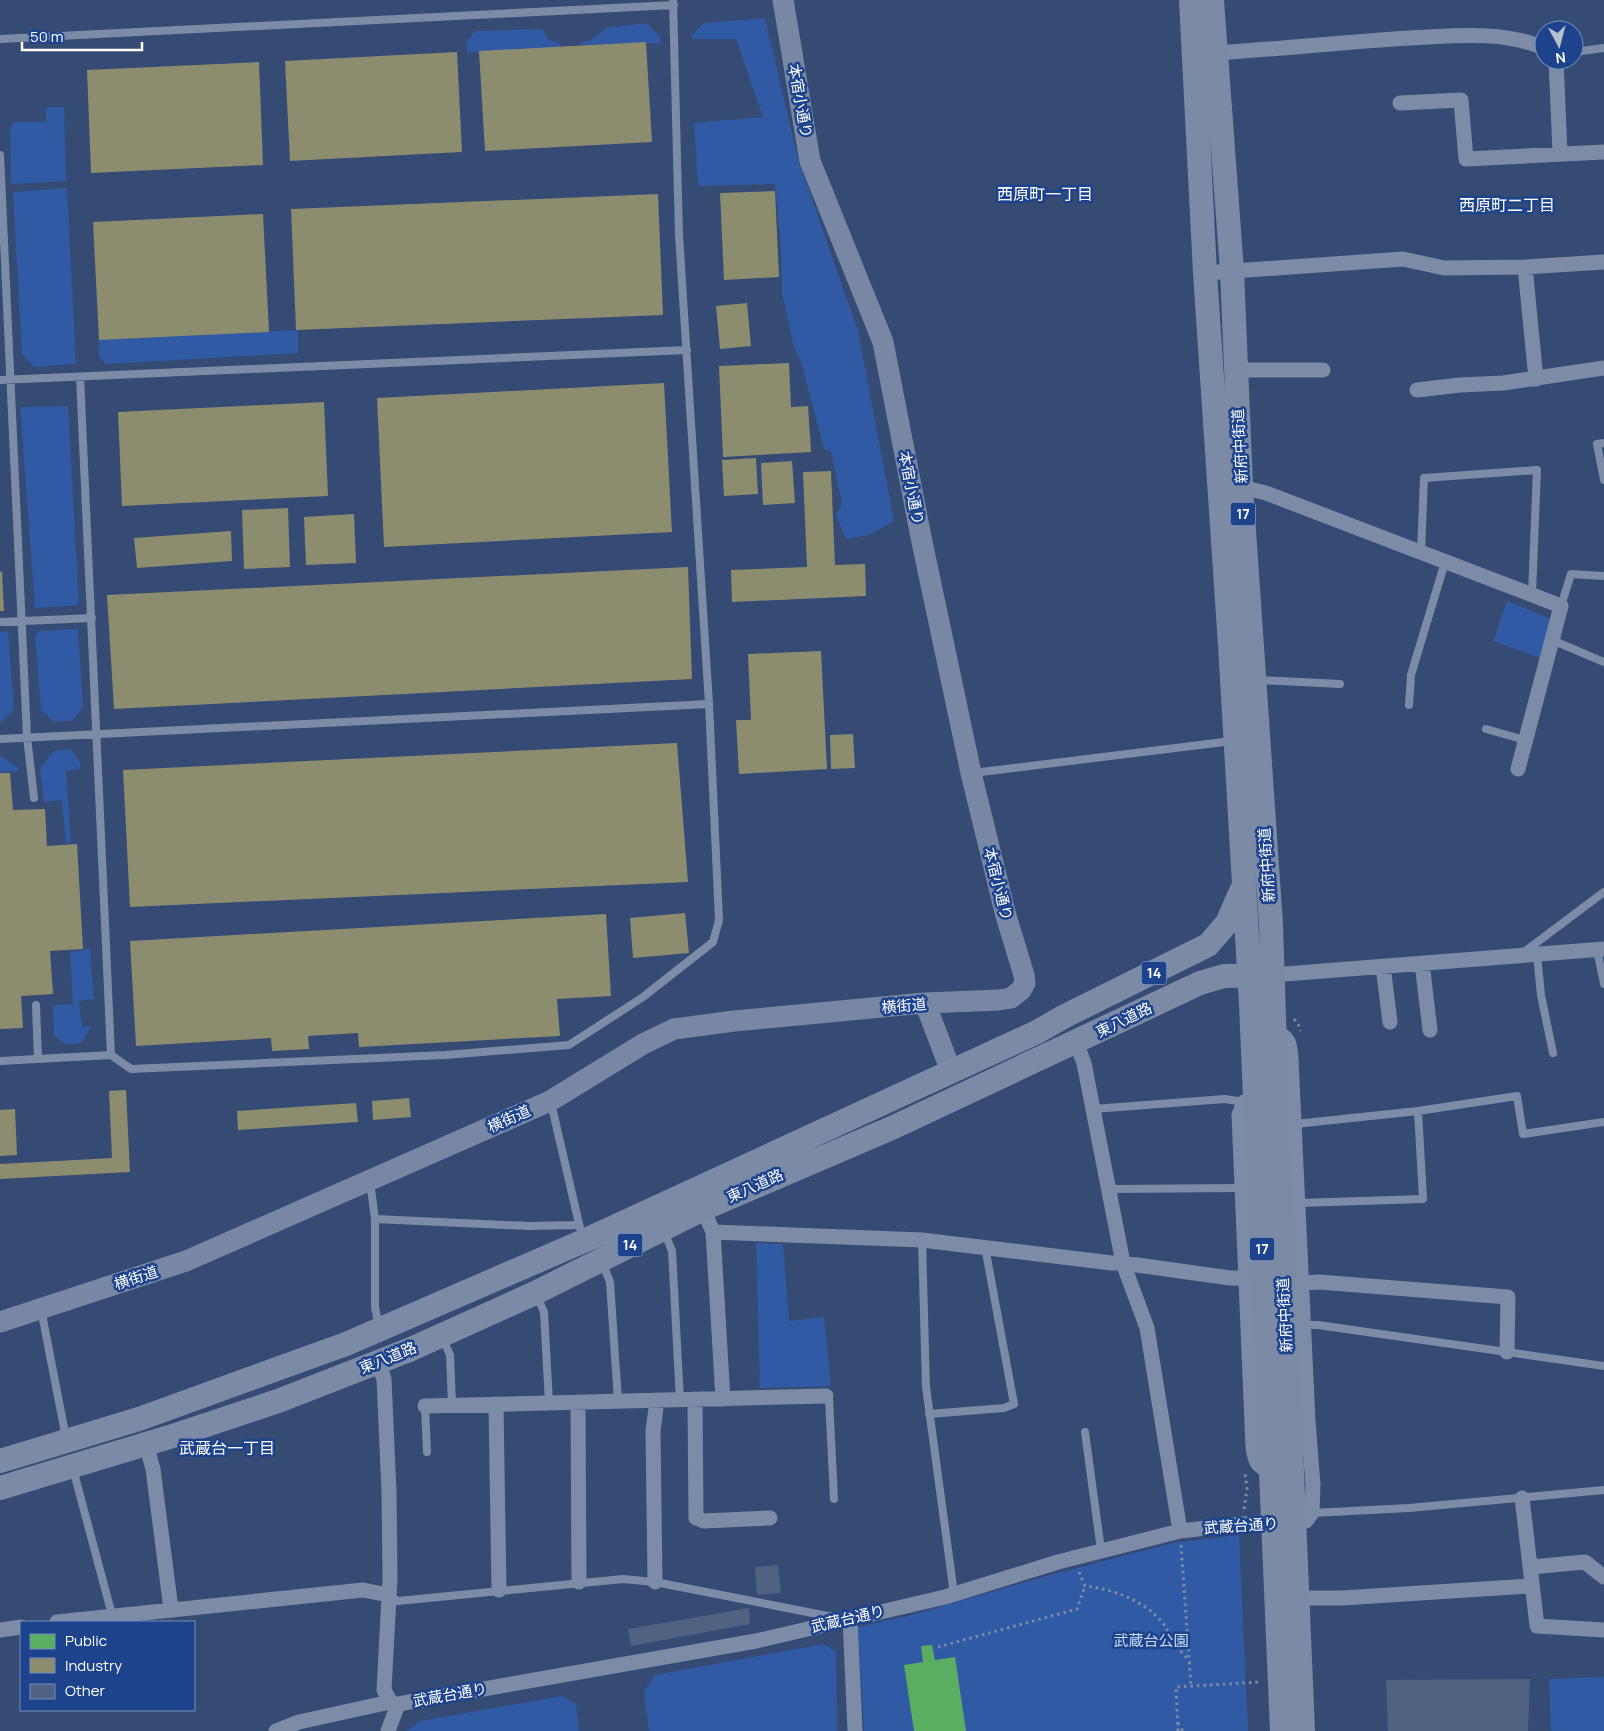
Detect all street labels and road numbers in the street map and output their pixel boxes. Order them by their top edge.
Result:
street label: 本宿小通り [784,62,817,140]
street label: 新府中街道 [1227,408,1252,484]
street label: 本宿小通り [894,449,929,527]
road number: 17 [1230,502,1256,526]
street label: 新府中街道 [1253,827,1280,903]
street label: 本宿小通り [979,845,1018,923]
road number: 14 [1142,961,1166,984]
street label: 横街道 [881,993,927,1018]
street label: 東八道路 [1092,997,1155,1042]
street label: 横街道 [484,1100,534,1137]
street label: 東八道路 [723,1164,786,1207]
road number: 14 [618,1234,642,1256]
road number: 17 [1250,1238,1274,1260]
street label: 横街道 [111,1261,160,1294]
street label: 新府中街道 [1272,1277,1297,1353]
street label: 東八道路 [356,1337,420,1379]
street label: 武蔵台通り [1203,1512,1279,1539]
street label: 武蔵台通り [809,1600,887,1637]
street label: 武蔵台通り [411,1678,489,1711]

